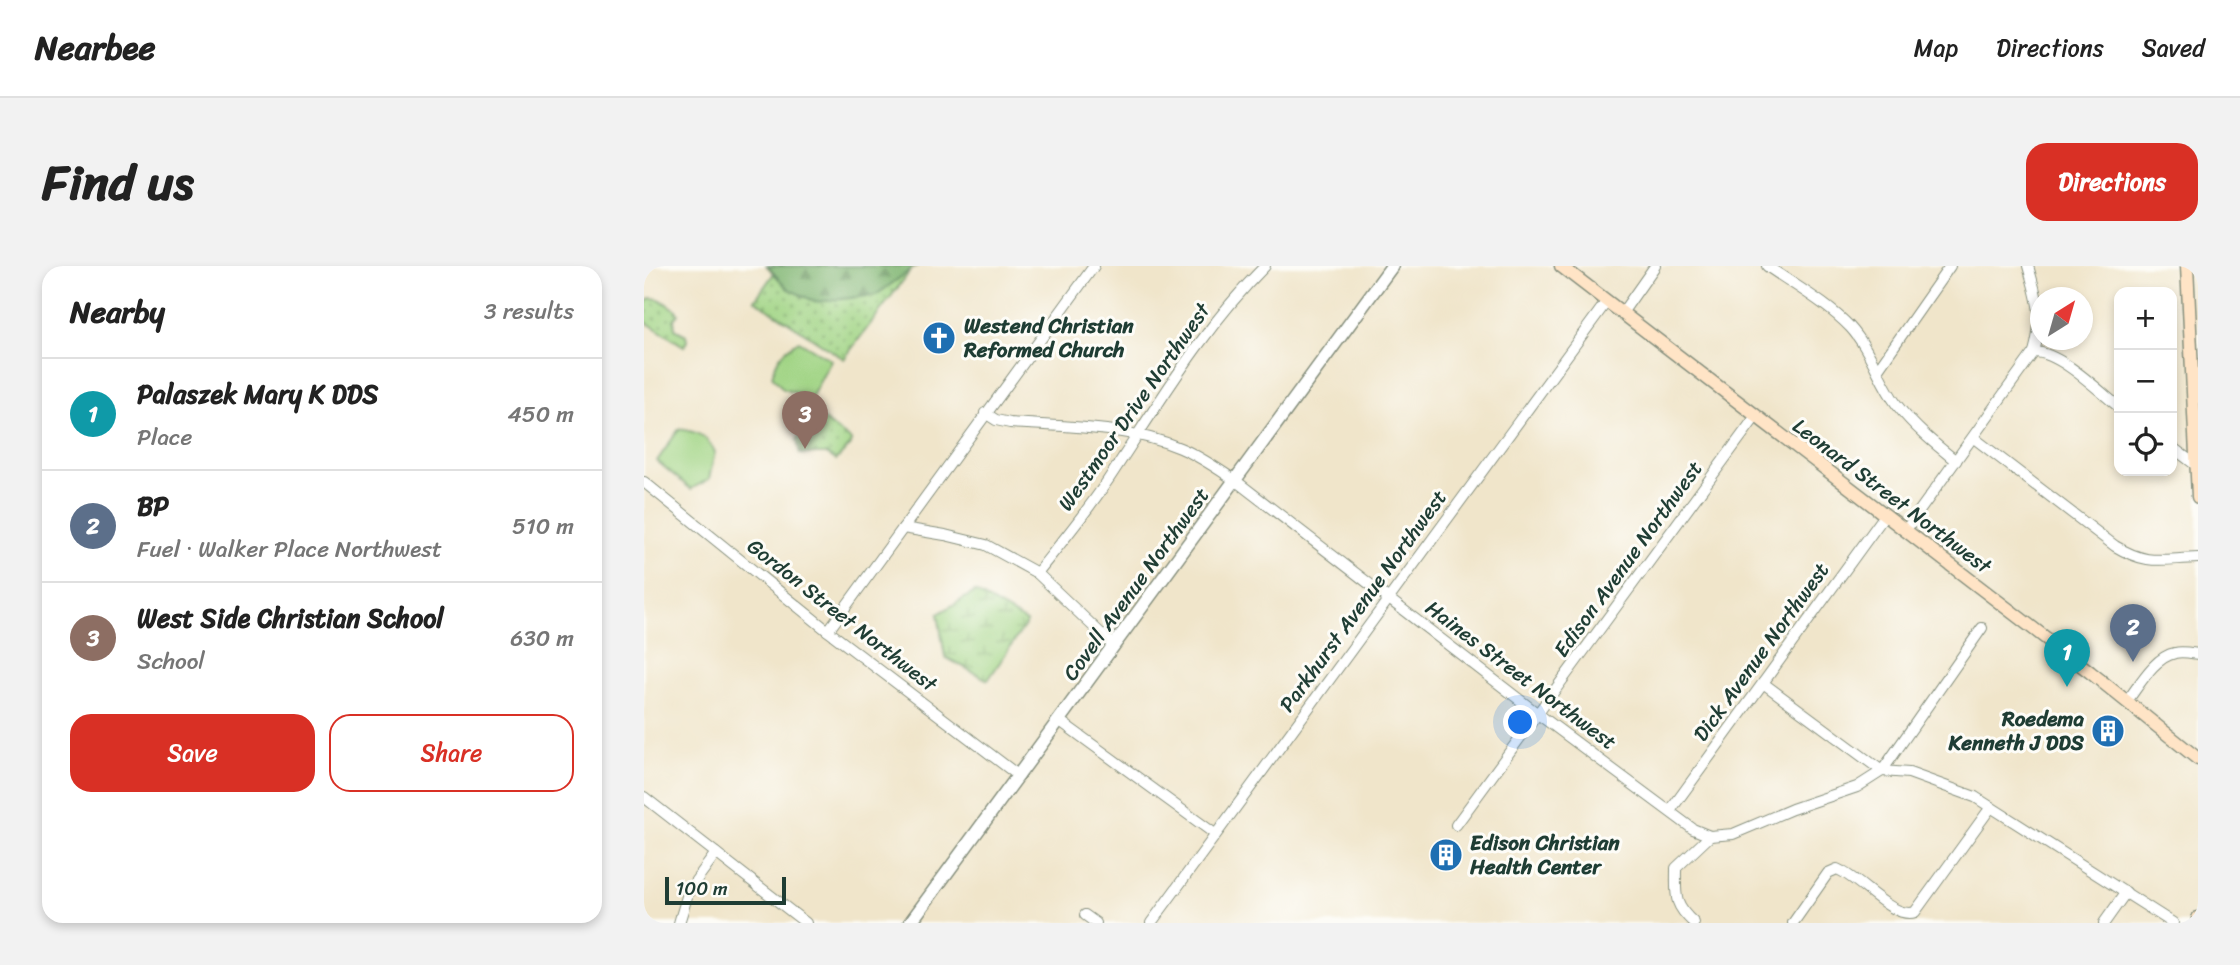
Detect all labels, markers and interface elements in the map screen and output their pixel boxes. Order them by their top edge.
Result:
text: Nearbee [35,19,155,77]
text: Map [1914,27,1958,69]
text: Directions [1996,27,2104,69]
text: Saved [2142,27,2205,69]
text: Find us [42,139,194,226]
button: Directions [2026,143,2198,221]
text: Nearby [70,285,165,339]
north arrow [2030,287,2093,350]
map controls [2114,287,2177,476]
button: + [2114,287,2177,350]
text: 3 results [484,291,574,332]
street label: Westmoor Drive Northwest [1047,294,1221,519]
place label: Westend Christian Reformed Church [963,307,1134,369]
church icon: Westend Christian Reformed Church [920,319,958,357]
button: − [2114,350,2177,413]
text: Palaszek Mary K DDS [137,371,379,417]
pin: 3 [782,391,828,449]
text: 1 [88,394,98,435]
text: 450 m [507,394,574,435]
street label: Leonard Street Northwest [1784,408,2001,585]
button: locate [2114,413,2177,476]
text: Place [137,417,192,458]
street label: Edison Avenue Northwest [1543,452,1713,666]
street label: Covell Avenue Northwest [1052,479,1220,689]
street label: Parkhurst Avenue Northwest [1269,481,1457,721]
text: BP [137,483,169,529]
text: 2 [86,506,100,547]
text: 510 m [512,506,574,547]
street label: Gordon Street Northwest [738,528,947,703]
text: Fuel · Walker Place Northwest [137,529,442,570]
street label: Dick Avenue Northwest [1683,554,1839,750]
street label: Haines Street Northwest [1417,590,1625,760]
text: West Side Christian School [137,595,444,641]
pin: 2 [2110,604,2156,662]
text: 3 [87,618,99,659]
text: 630 m [510,618,574,659]
pin: 1 [2044,629,2090,687]
text: School [137,641,205,682]
place label: Roedema Kenneth J DDS [1947,700,2085,762]
your location [1503,705,1537,739]
building icon: Roedema Kenneth J DDS [2089,712,2127,750]
button: Save [70,714,315,792]
button: Share [329,714,574,792]
place label: Edison Christian Health Center [1469,824,1620,886]
building icon: Edison Christian Health Center [1427,836,1465,874]
text: 100 m [676,872,728,905]
scale bar [665,874,786,906]

